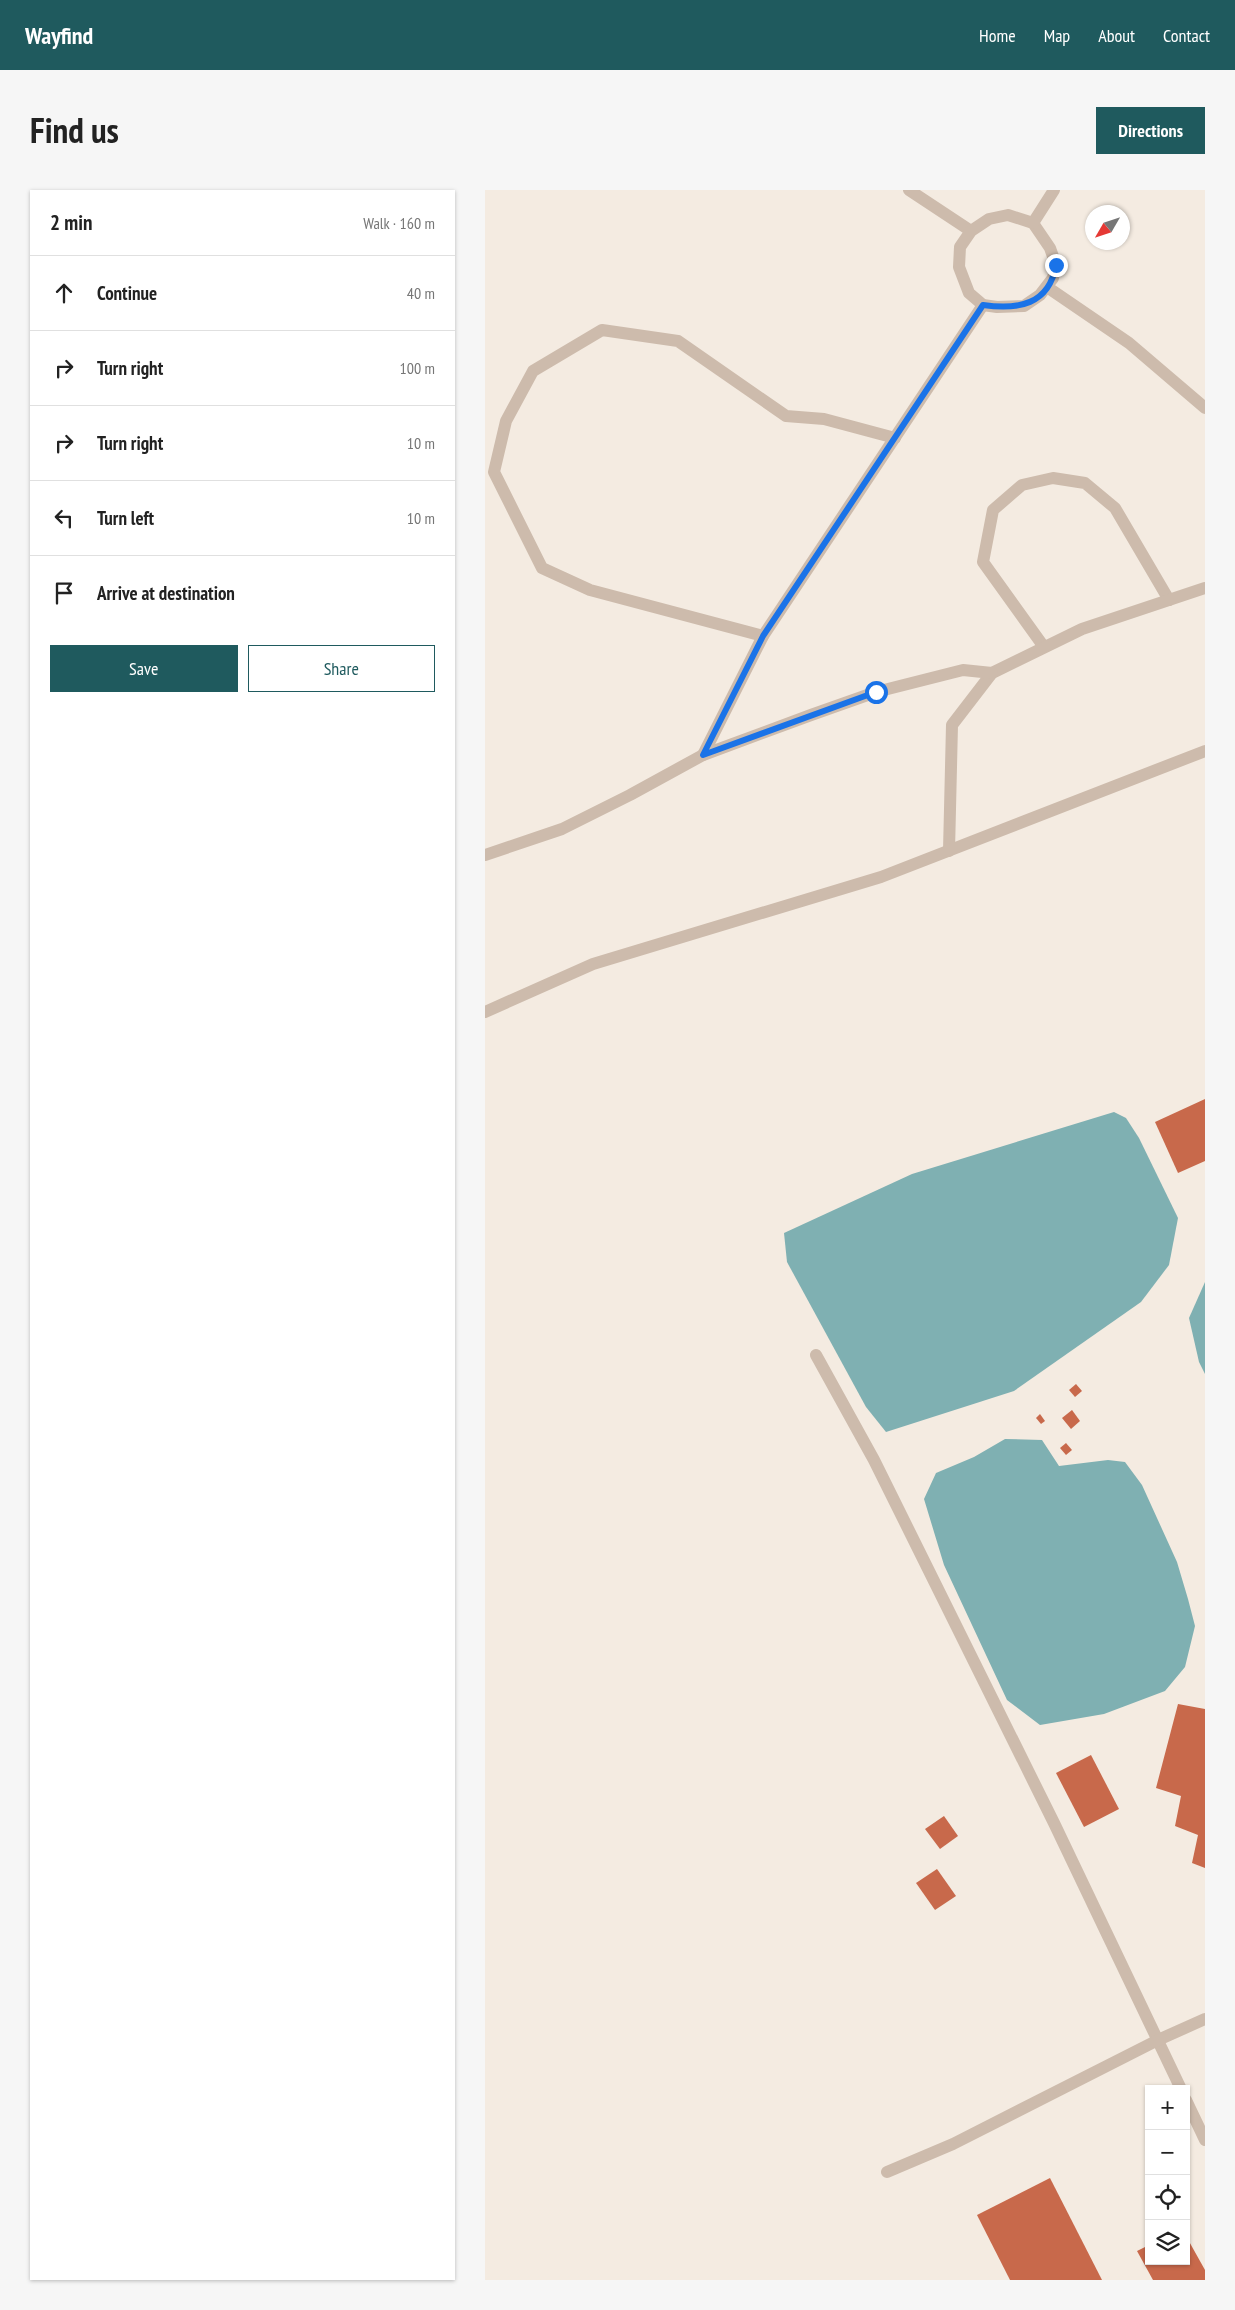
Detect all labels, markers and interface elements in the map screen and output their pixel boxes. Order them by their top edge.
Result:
text: Wayfind [25,20,93,51]
text: Home [979,24,1016,47]
text: Map [1044,24,1070,47]
text: About [1098,24,1135,47]
text: Contact [1163,24,1210,47]
text: Find us [30,107,119,153]
button: Directions [1096,107,1205,154]
north arrow [1085,205,1130,250]
text: 2 min [50,209,92,236]
text: Walk · 160 m [363,213,435,233]
route end [1045,254,1068,277]
icon: ahead [50,279,78,307]
text: Continue [97,281,157,305]
text: 40 m [407,283,435,303]
icon: right [50,354,78,382]
text: Turn right [97,356,163,380]
text: 100 m [400,358,435,378]
icon: right [50,429,78,457]
text: Turn right [97,431,163,455]
text: 10 m [407,433,435,453]
icon: left [50,504,78,532]
text: Turn left [97,506,154,530]
text: 10 m [407,508,435,528]
icon: arrive [50,579,78,607]
text: Arrive at destination [97,581,235,605]
button: Save [50,645,238,692]
button: Share [248,645,435,692]
route start [865,681,888,704]
map controls [1145,2085,1190,2265]
button: + [1145,2085,1190,2130]
button: − [1145,2130,1190,2175]
button: locate [1145,2175,1190,2220]
button: layers [1145,2220,1190,2265]

